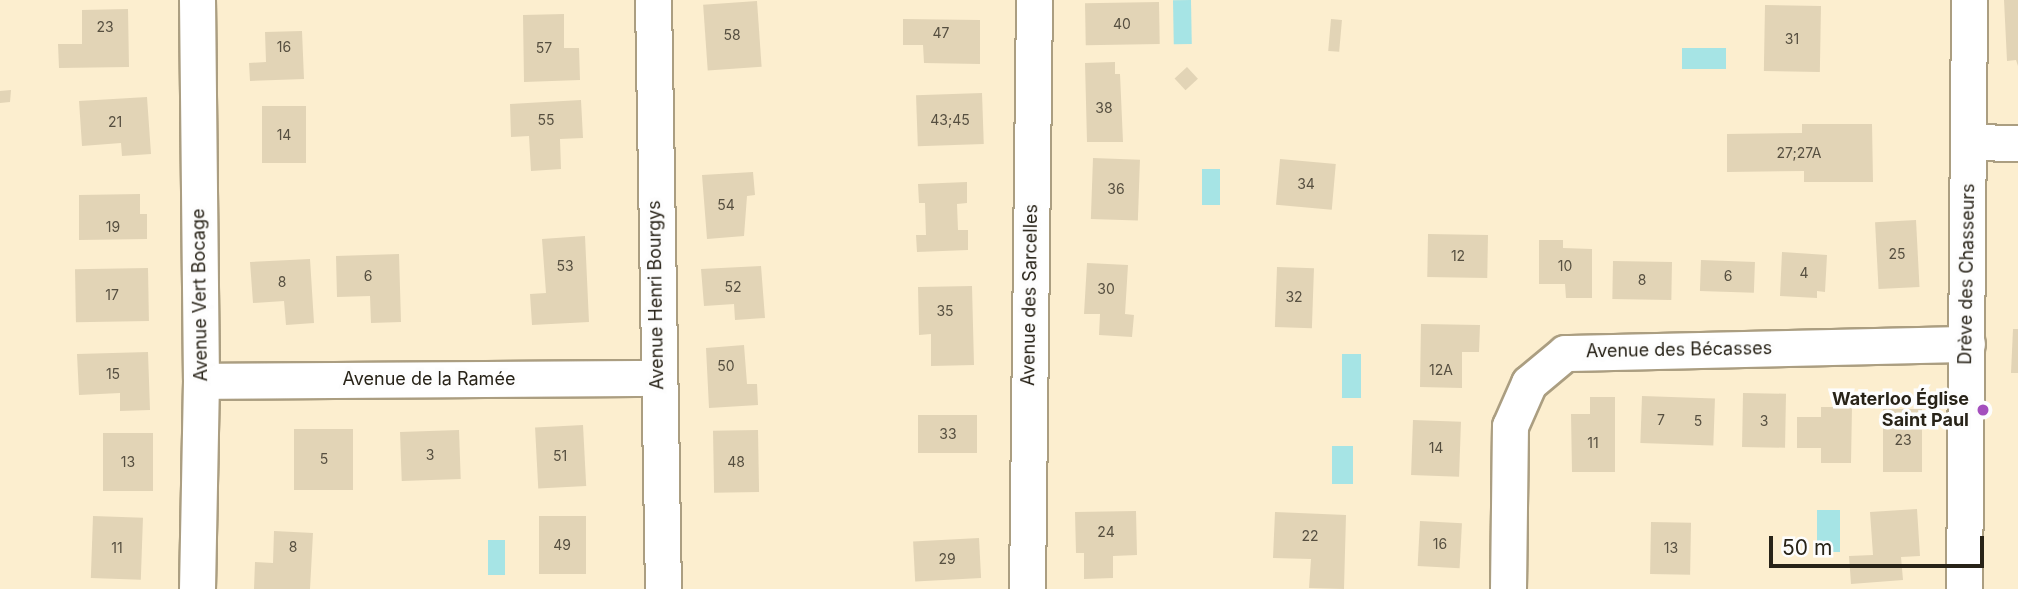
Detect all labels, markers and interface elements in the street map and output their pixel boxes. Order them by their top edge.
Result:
house number: 40 [1113,16,1131,32]
house number: 23 [96,19,114,35]
house number: 47 [933,25,949,41]
house number: 58 [723,27,741,43]
house number: 31 [1785,31,1799,47]
house number: 16 [277,39,291,55]
house number: 57 [536,40,552,56]
house number: 38 [1095,100,1113,116]
house number: 55 [537,112,555,128]
house number: 43;45 [930,112,970,128]
house number: 21 [108,114,122,130]
house number: 14 [277,127,291,143]
house number: 27;27A [1777,145,1821,161]
house number: 34 [1297,176,1315,192]
house number: 36 [1107,181,1125,197]
street label: Drève des Chasseurs [1955,183,1979,365]
house number: 54 [717,197,735,213]
street label: Avenue Henri Bourgys [644,200,668,390]
street label: Avenue des Sarcelles [1018,204,1042,386]
street label: Avenue Vert Bocage [188,208,212,382]
house number: 19 [106,219,120,235]
house number: 25 [1888,246,1906,262]
house number: 12 [1451,248,1465,264]
house number: 53 [556,258,574,274]
house number: 10 [1558,258,1572,274]
house number: 4 [1799,265,1809,281]
house number: 6 [364,268,372,284]
house number: 6 [1724,268,1732,284]
house number: 8 [1638,272,1646,288]
house number: 8 [278,274,286,290]
house number: 52 [724,279,742,295]
house number: 30 [1097,281,1115,297]
house number: 17 [105,287,119,303]
house number: 32 [1285,289,1303,305]
house number: 35 [936,303,954,319]
street label: Avenue des Bécasses [1586,338,1772,362]
house number: 50 [717,358,735,374]
house number: 12A [1429,362,1453,378]
house number: 15 [106,366,120,382]
street label: Avenue de la Ramée [343,368,515,390]
place label: Waterloo Église Saint Paul [1832,389,1969,432]
marker: Waterloo Église Saint Paul [1975,402,1991,418]
house number: 7 [1657,412,1665,428]
house number: 5 [1694,413,1702,429]
house number: 3 [1760,413,1768,429]
house number: 33 [939,426,957,442]
house number: 23 [1894,432,1912,448]
house number: 11 [1587,435,1599,451]
house number: 14 [1429,440,1443,456]
house number: 3 [426,447,434,463]
house number: 51 [553,448,567,464]
house number: 5 [320,451,328,467]
house number: 13 [121,454,135,470]
house number: 48 [727,454,745,470]
scale bar [1773,522,1988,566]
house number: 24 [1097,524,1115,540]
house number: 22 [1301,528,1319,544]
text: 50 m [1782,535,1832,560]
house number: 16 [1433,536,1447,552]
house number: 49 [553,537,571,553]
house number: 8 [289,539,297,555]
house number: 11 [111,540,123,556]
house number: 13 [1664,540,1678,556]
house number: 29 [938,551,956,567]

